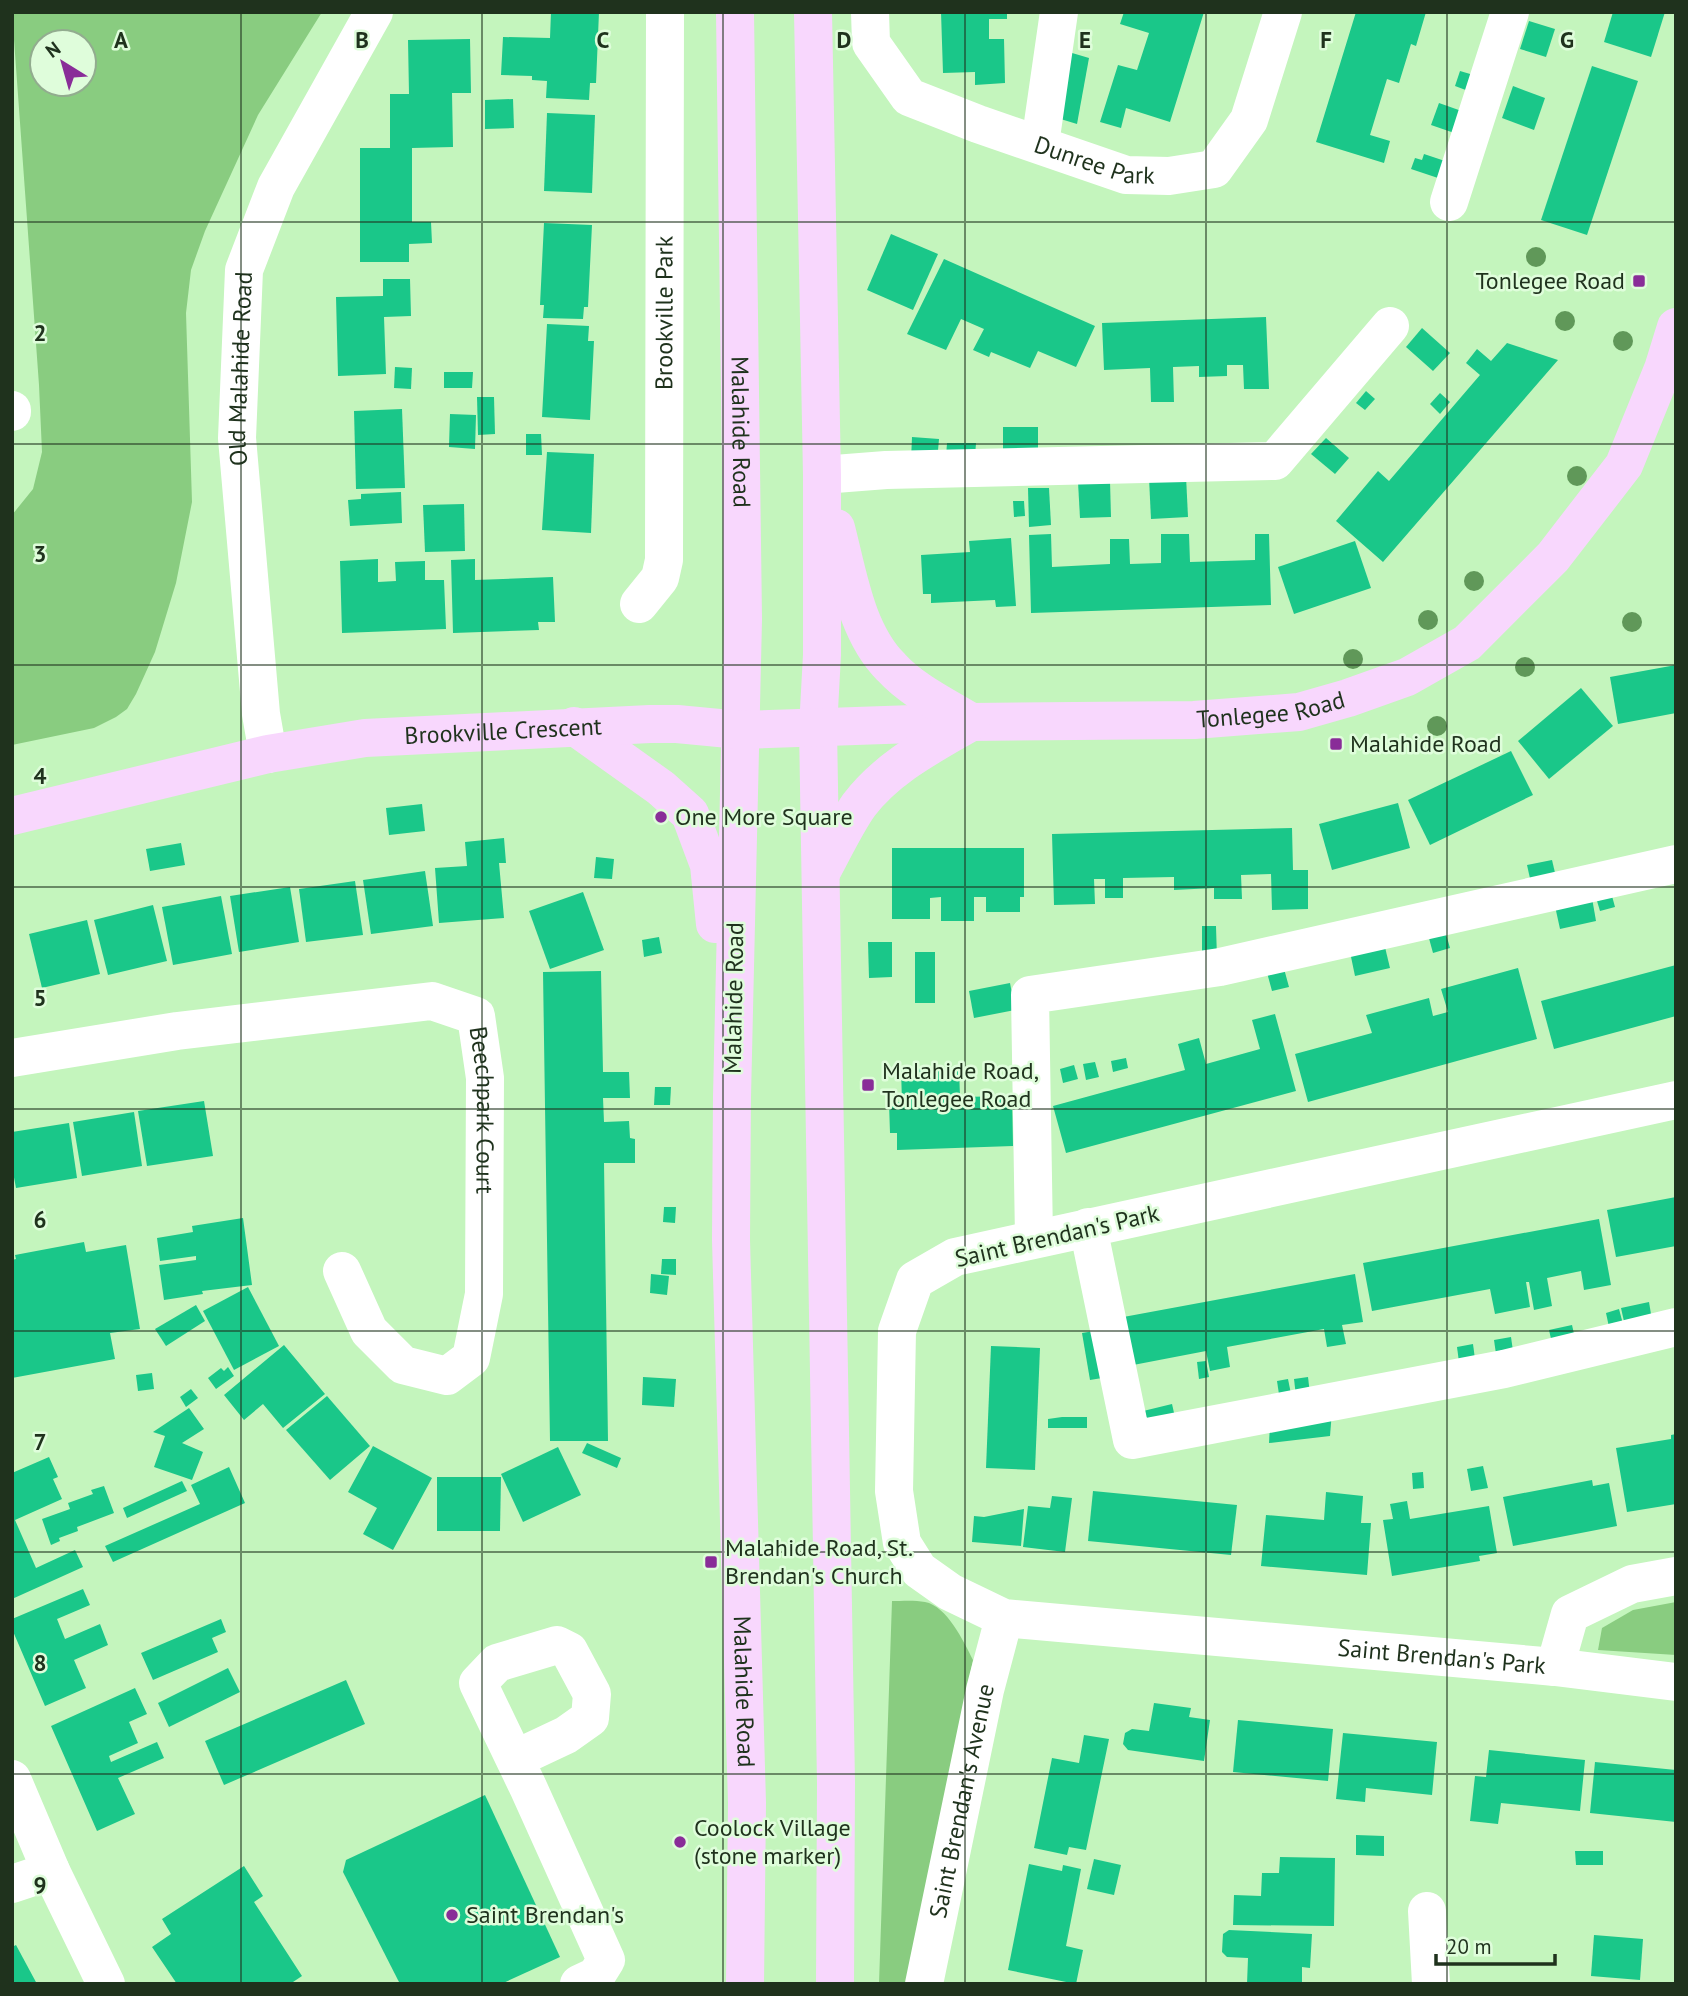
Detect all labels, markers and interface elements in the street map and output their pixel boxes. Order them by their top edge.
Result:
text: A [114,25,128,54]
text: B [355,25,369,54]
text: C [597,25,610,54]
text: D [837,25,851,54]
text: E [1079,25,1091,54]
text: F [1320,25,1332,54]
text: G [1560,25,1574,54]
north arrow [28,28,98,98]
text: N [41,36,65,63]
street label: Dunree Park [1030,129,1156,191]
street label: Brookville Park [648,235,680,390]
place label: Tonlegee Road [1476,265,1625,296]
street label: Old Malahide Road [221,271,259,467]
marker: Tonlegee Road [1631,273,1647,289]
text: 2 [33,318,47,347]
street label: Malahide Road [725,356,758,508]
text: 3 [33,539,47,568]
street label: Tonlegee Road [1196,684,1348,735]
street label: Brookville Crescent [404,710,602,751]
place label: Malahide Road [1350,728,1502,759]
marker: Malahide Road [1328,736,1344,752]
text: 4 [33,761,47,790]
place label: One More Square [675,801,853,832]
marker: One More Square [653,809,669,825]
street label: Malahide Road [717,922,750,1074]
text: 5 [33,983,47,1012]
street label: Beechpark Court [463,1024,501,1194]
place label: Malahide Road, Tonlegee Road [882,1055,1039,1114]
marker: Malahide Road, Tonlegee Road [860,1077,876,1093]
street label: Saint Brendan's Park [952,1197,1162,1274]
text: 6 [33,1205,47,1234]
text: 7 [33,1427,47,1456]
place label: Malahide Road, St. Brendan's Church [725,1532,913,1591]
marker: Malahide Road, St. Brendan's Church [703,1554,719,1570]
street label: Malahide Road [727,1615,762,1768]
street label: Saint Brendan's Park [1336,1632,1548,1681]
text: 8 [33,1648,47,1677]
street label: Saint Brendan's Avenue [922,1680,1001,1921]
place label: Coolock Village (stone marker) [694,1812,851,1871]
marker: Coolock Village (stone marker) [672,1834,688,1850]
text: 9 [33,1870,47,1899]
place label: Saint Brendan's [466,1899,624,1930]
marker: Saint Brendan's [444,1907,460,1923]
scale bar [1436,1923,1555,1967]
text: 20 m [1446,1933,1492,1960]

